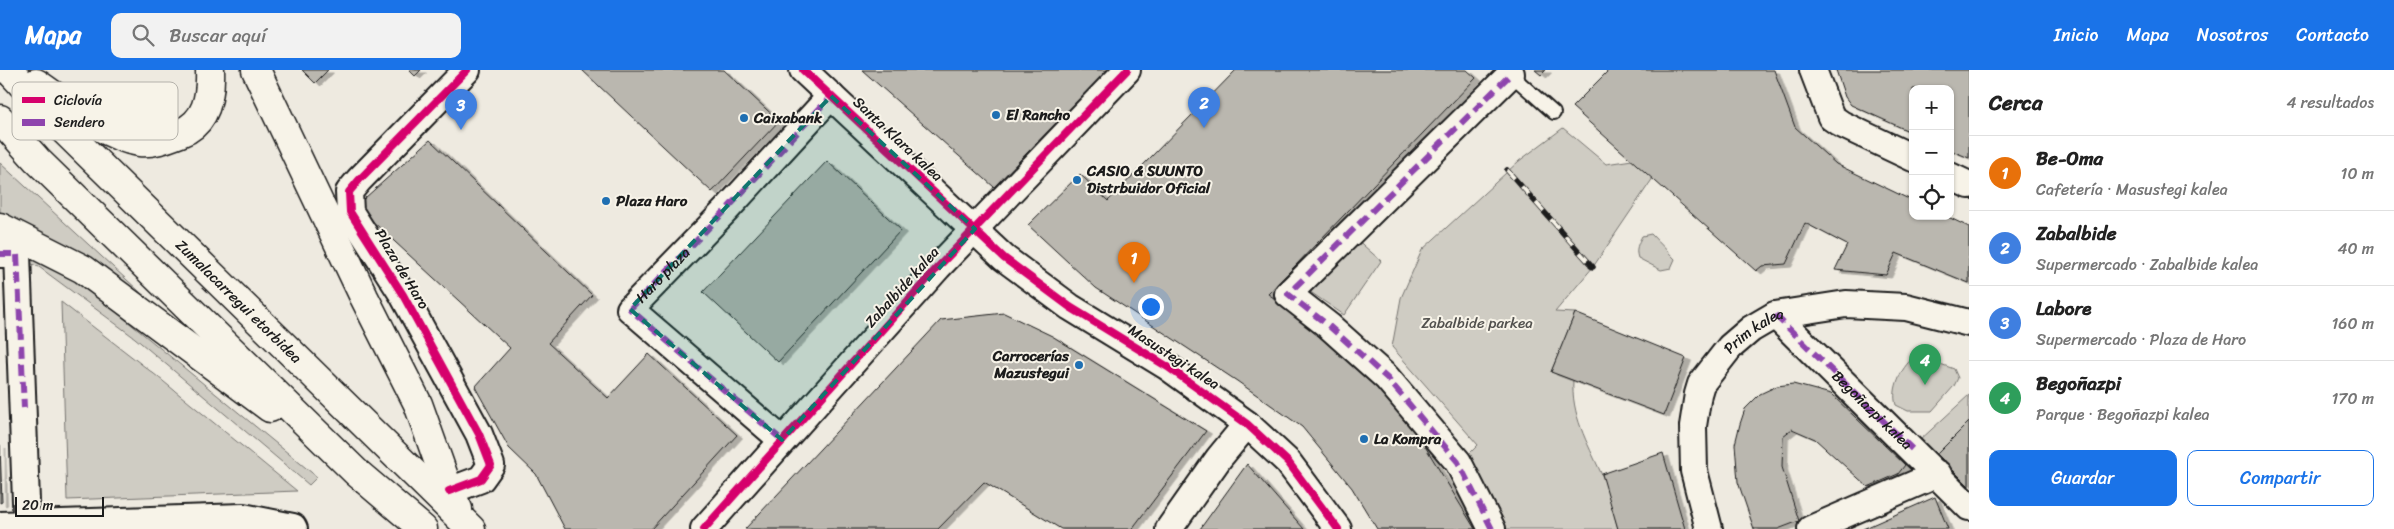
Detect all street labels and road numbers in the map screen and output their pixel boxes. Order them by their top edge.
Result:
street label: Santa Klara kalea [847,90,950,188]
street label: Plaza de Haro [368,224,437,315]
street label: Zumalacarregui etorbidea [169,233,308,370]
street label: Haro plaza [629,240,697,309]
street label: Zabalbide kalea [858,240,946,334]
street label: Prim kalea [1716,301,1786,359]
street label: Masustegi kalea [1123,317,1226,397]
street label: Begoñazpi kalea [1825,364,1919,457]

